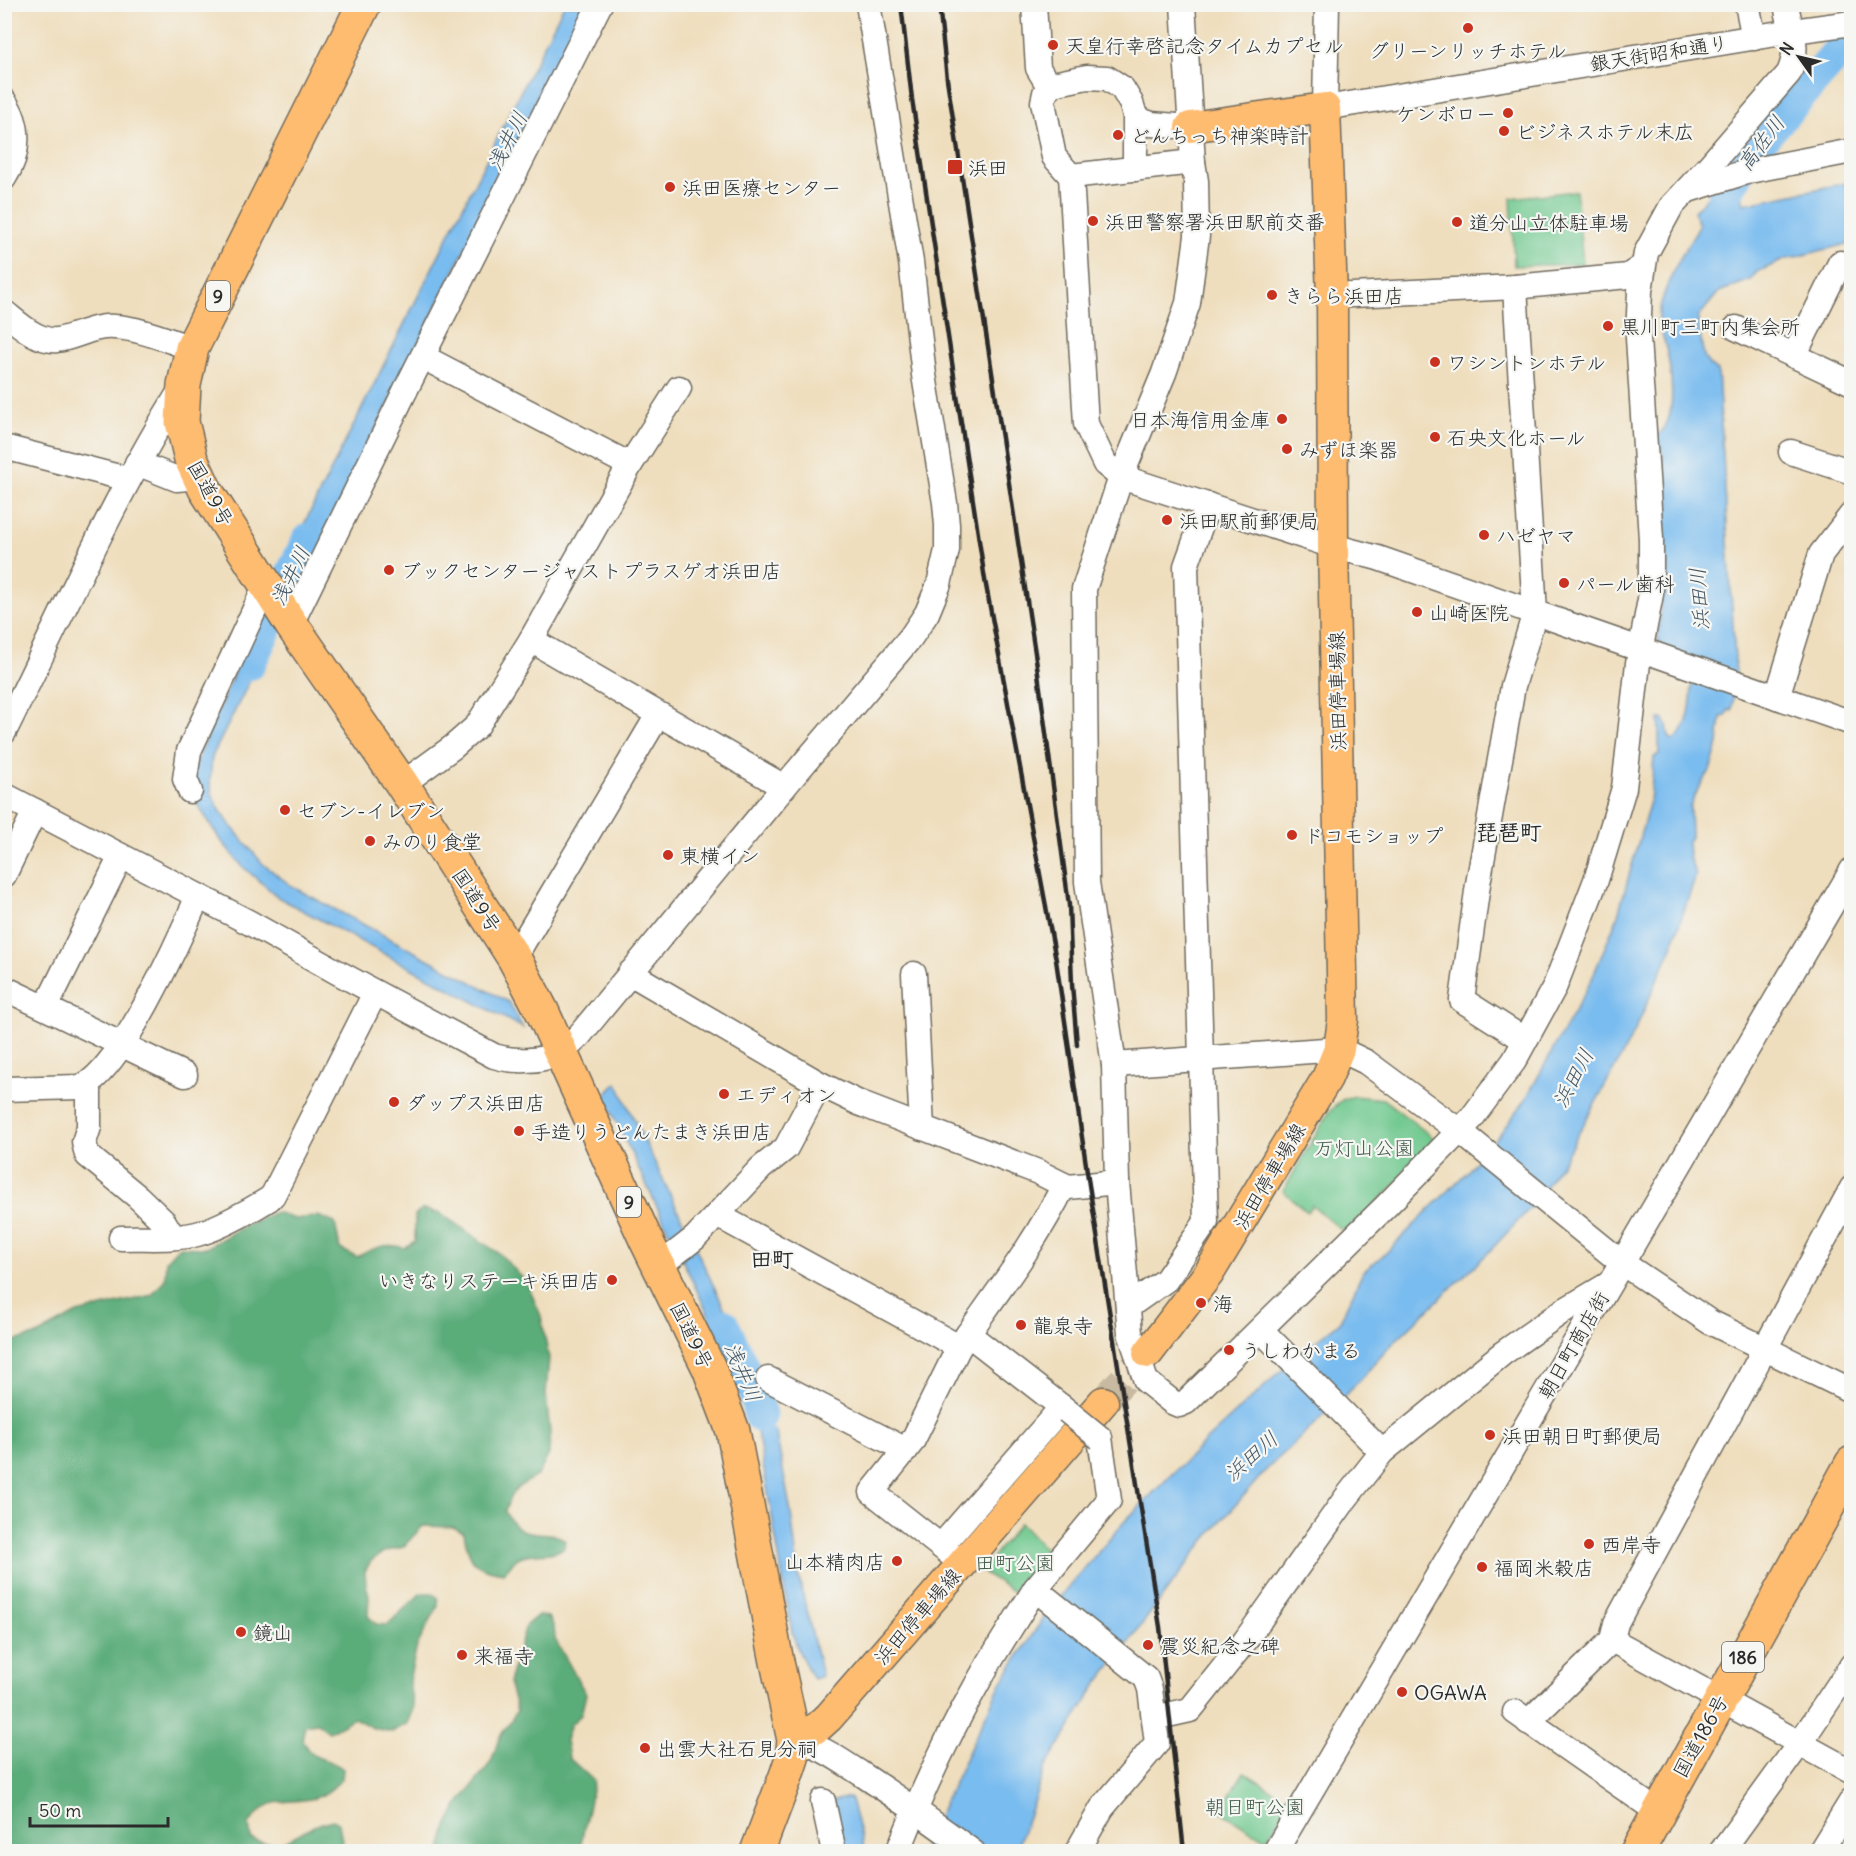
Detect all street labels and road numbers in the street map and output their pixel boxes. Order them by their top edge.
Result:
street label: 銀天街昭和通り [1588,30,1730,76]
road number: 9 [206,281,230,311]
street label: 国道9号 [183,456,239,530]
street label: 浜田停車場線 [1323,631,1351,751]
street label: 国道9号 [447,863,507,937]
street label: 浜田停車場線 [1227,1118,1311,1234]
road number: 9 [617,1187,641,1217]
street label: 朝日町商店街 [1532,1287,1614,1403]
street label: 国道9号 [665,1297,719,1373]
street label: 浜田停車場線 [868,1563,966,1669]
road number: 186 [1722,1642,1764,1672]
street label: 国道186号 [1667,1690,1733,1782]

